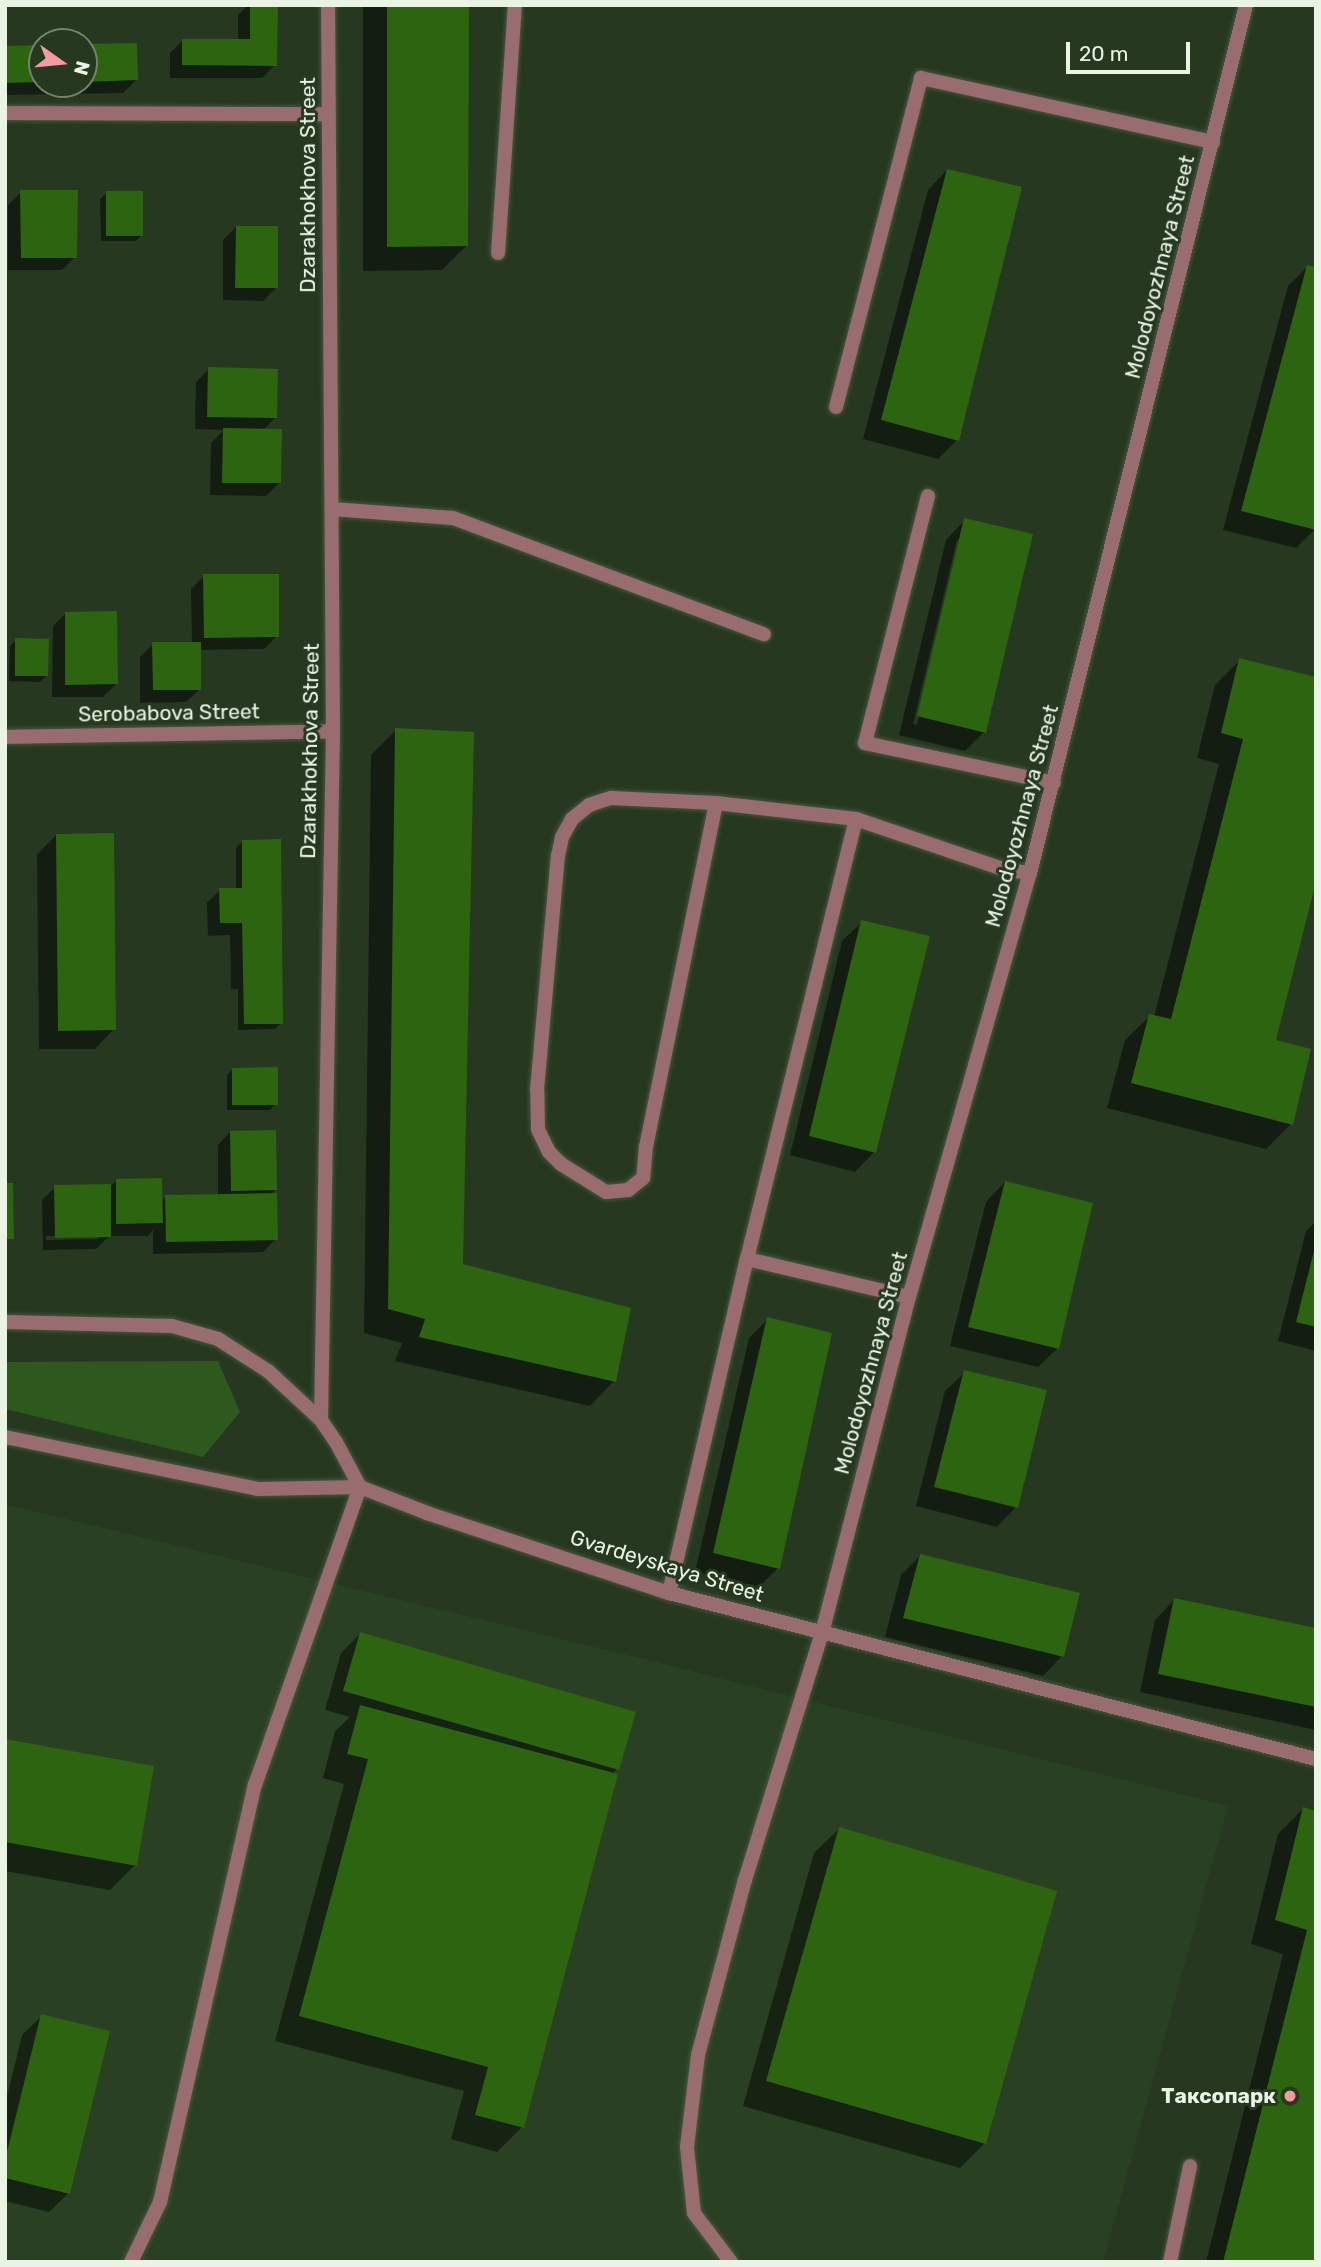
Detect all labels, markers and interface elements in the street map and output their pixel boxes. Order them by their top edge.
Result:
north arrow [28,28,98,98]
scale bar [1069,28,1193,72]
text: 20 m [1079,41,1128,66]
text: N [69,58,95,78]
street label: Dzarakhokhova Street [295,77,321,293]
street label: Molodoyozhnaya Street [1120,153,1200,381]
street label: Dzarakhokhova Street [296,643,324,859]
street label: Serobabova Street [78,699,260,727]
street label: Molodoyozhnaya Street [980,702,1064,930]
street label: Molodoyozhnaya Street [829,1249,913,1477]
street label: Gvardeyskaya Street [567,1525,767,1607]
place label: Таксопарк [1161,2083,1276,2109]
marker: Таксопарк [1282,2088,1298,2104]

